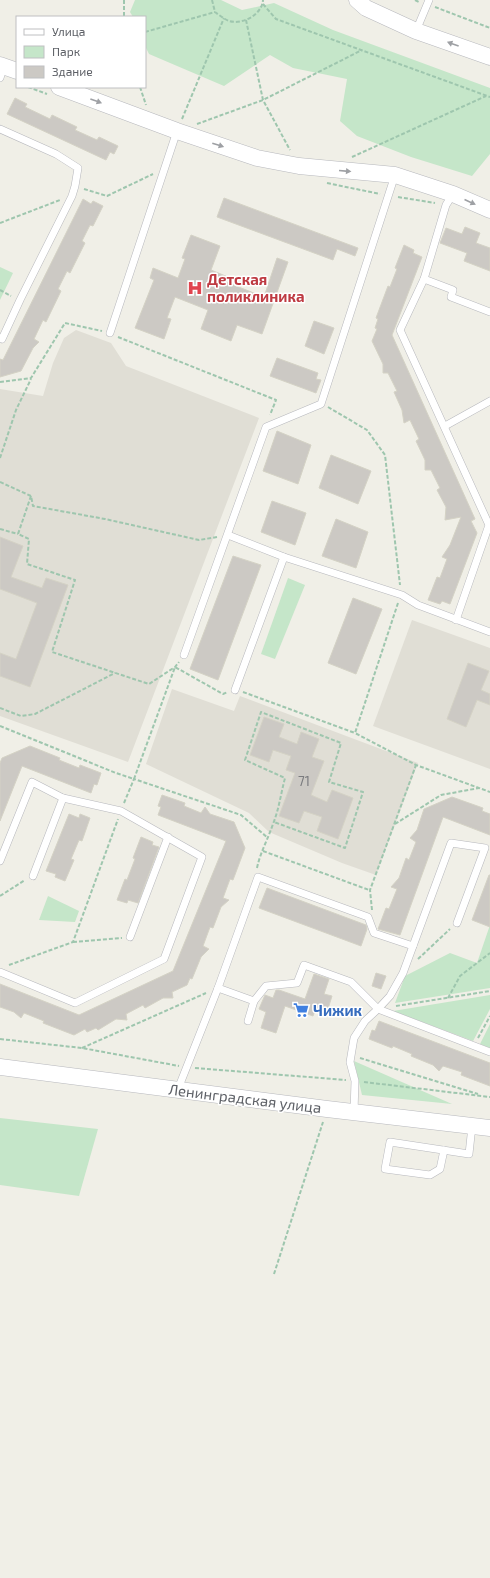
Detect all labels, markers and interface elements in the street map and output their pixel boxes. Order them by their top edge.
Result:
legend [16,16,146,88]
text: Улица [52,24,85,38]
one-way arrow [447,41,459,47]
text: Парк [52,44,81,58]
text: Здание [52,64,93,78]
one-way arrow [90,98,102,104]
one-way arrow [212,142,224,148]
one-way arrow [339,167,351,174]
one-way arrow [464,198,476,205]
place label: Детская поликлиника [207,270,305,305]
hospital icon: Детская поликлиника [186,279,204,297]
house number: 71 [298,773,310,789]
supermarket icon: Чижик [292,1001,310,1019]
place label: Чижик [313,1001,363,1019]
street label: Ленинградская улица [167,1080,322,1117]

